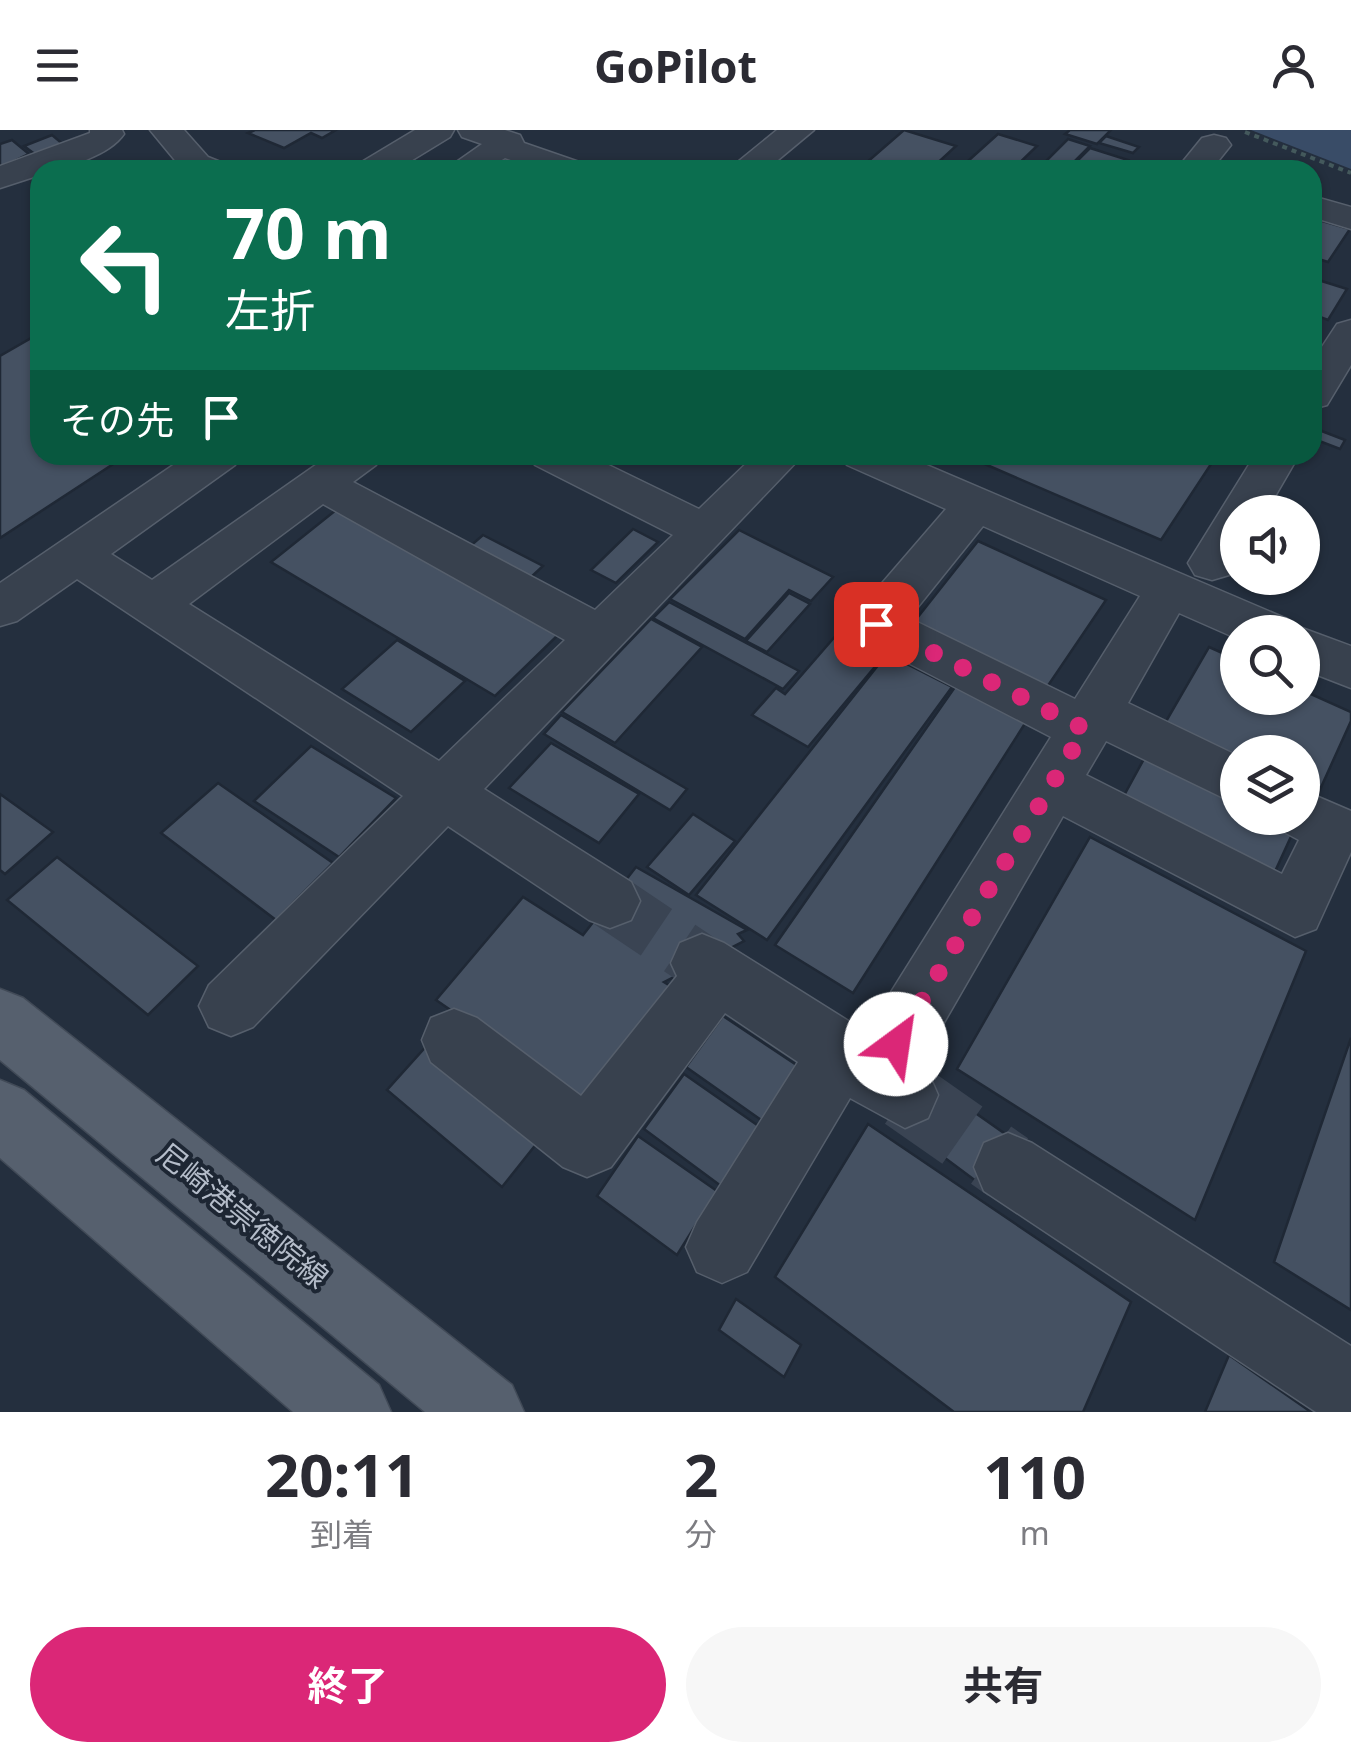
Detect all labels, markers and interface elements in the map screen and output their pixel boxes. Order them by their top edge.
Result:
text: GoPilot [594,35,757,96]
icon: menu [30,38,85,93]
icon: person [1266,38,1321,93]
text: 70 m [225,184,392,280]
icon: left [60,200,190,330]
text: 左折 [225,279,315,340]
icon: arrive [194,390,249,445]
text: その先 [60,393,174,445]
map controls [1220,495,1320,835]
button: sound [1220,495,1320,595]
pin [834,582,919,667]
icon: arrive [849,597,904,652]
button: search [1220,615,1320,715]
button: layers [1220,735,1320,835]
position arrow [844,992,948,1096]
street label: 尼崎港崇徳院線 [148,1133,337,1297]
text: 20:11 [265,1433,419,1515]
text: 2 [684,1433,718,1515]
text: 110 [983,1435,1086,1517]
text: m [1020,1511,1050,1554]
text: 到着 [310,1512,374,1555]
text: 分 [685,1512,717,1555]
button: 終了 [30,1627,666,1742]
button: 共有 [686,1627,1321,1742]

